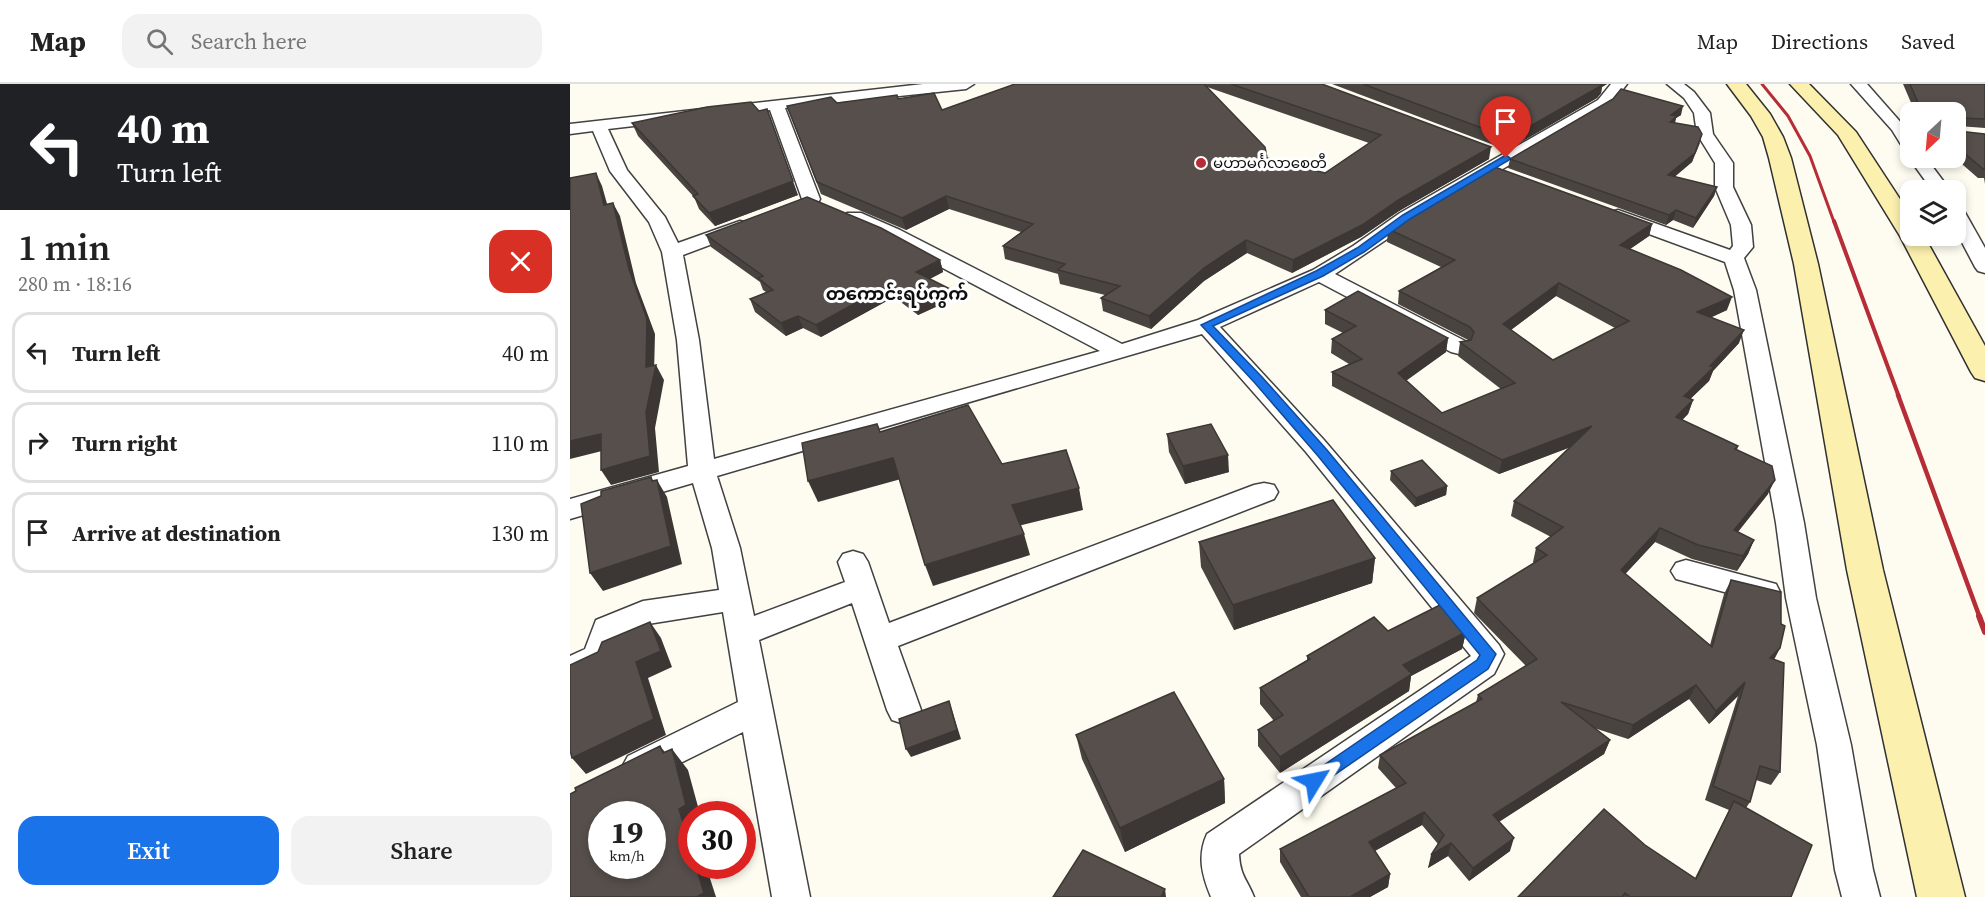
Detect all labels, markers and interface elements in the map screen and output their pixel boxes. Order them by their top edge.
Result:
search box [122,14,542,68]
text: Map [30,22,86,60]
icon: search [143,25,176,58]
text: Search here [191,26,307,56]
text: Map [1697,27,1738,56]
text: Directions [1771,27,1868,56]
text: Saved [1901,27,1955,56]
pin [1480,96,1531,158]
text: 40 m [117,99,210,157]
north arrow [1900,102,1966,168]
map controls [1900,102,1966,246]
icon: arrive [1489,105,1522,138]
icon: left [18,108,96,186]
place label: မဟာမင်္ဂလာစေတီ [1213,152,1327,173]
text: Turn left [117,154,221,191]
marker: မဟာမင်္ဂလာစေတီ [1194,156,1208,170]
button: layers [1900,180,1966,246]
text: 1 min [18,223,110,272]
button: close [489,230,552,293]
text: 280 m · 18:16 [18,270,132,298]
district label: တကောင်းရပ်ကွက် [826,281,968,308]
icon: left [21,336,54,369]
text: Turn left [72,338,160,368]
text: 40 m [502,338,549,368]
icon: right [21,426,54,459]
text: Turn right [72,428,177,458]
text: 110 m [491,428,549,458]
icon: arrive [21,516,54,549]
text: Arrive at destination [72,518,281,548]
text: 130 m [491,518,549,548]
position arrow [1282,749,1346,813]
speed limit sign: 30 [678,801,756,879]
text: 19 [611,812,643,853]
button: Exit [18,816,279,885]
button: Share [291,816,552,885]
text: km/h [609,845,645,866]

